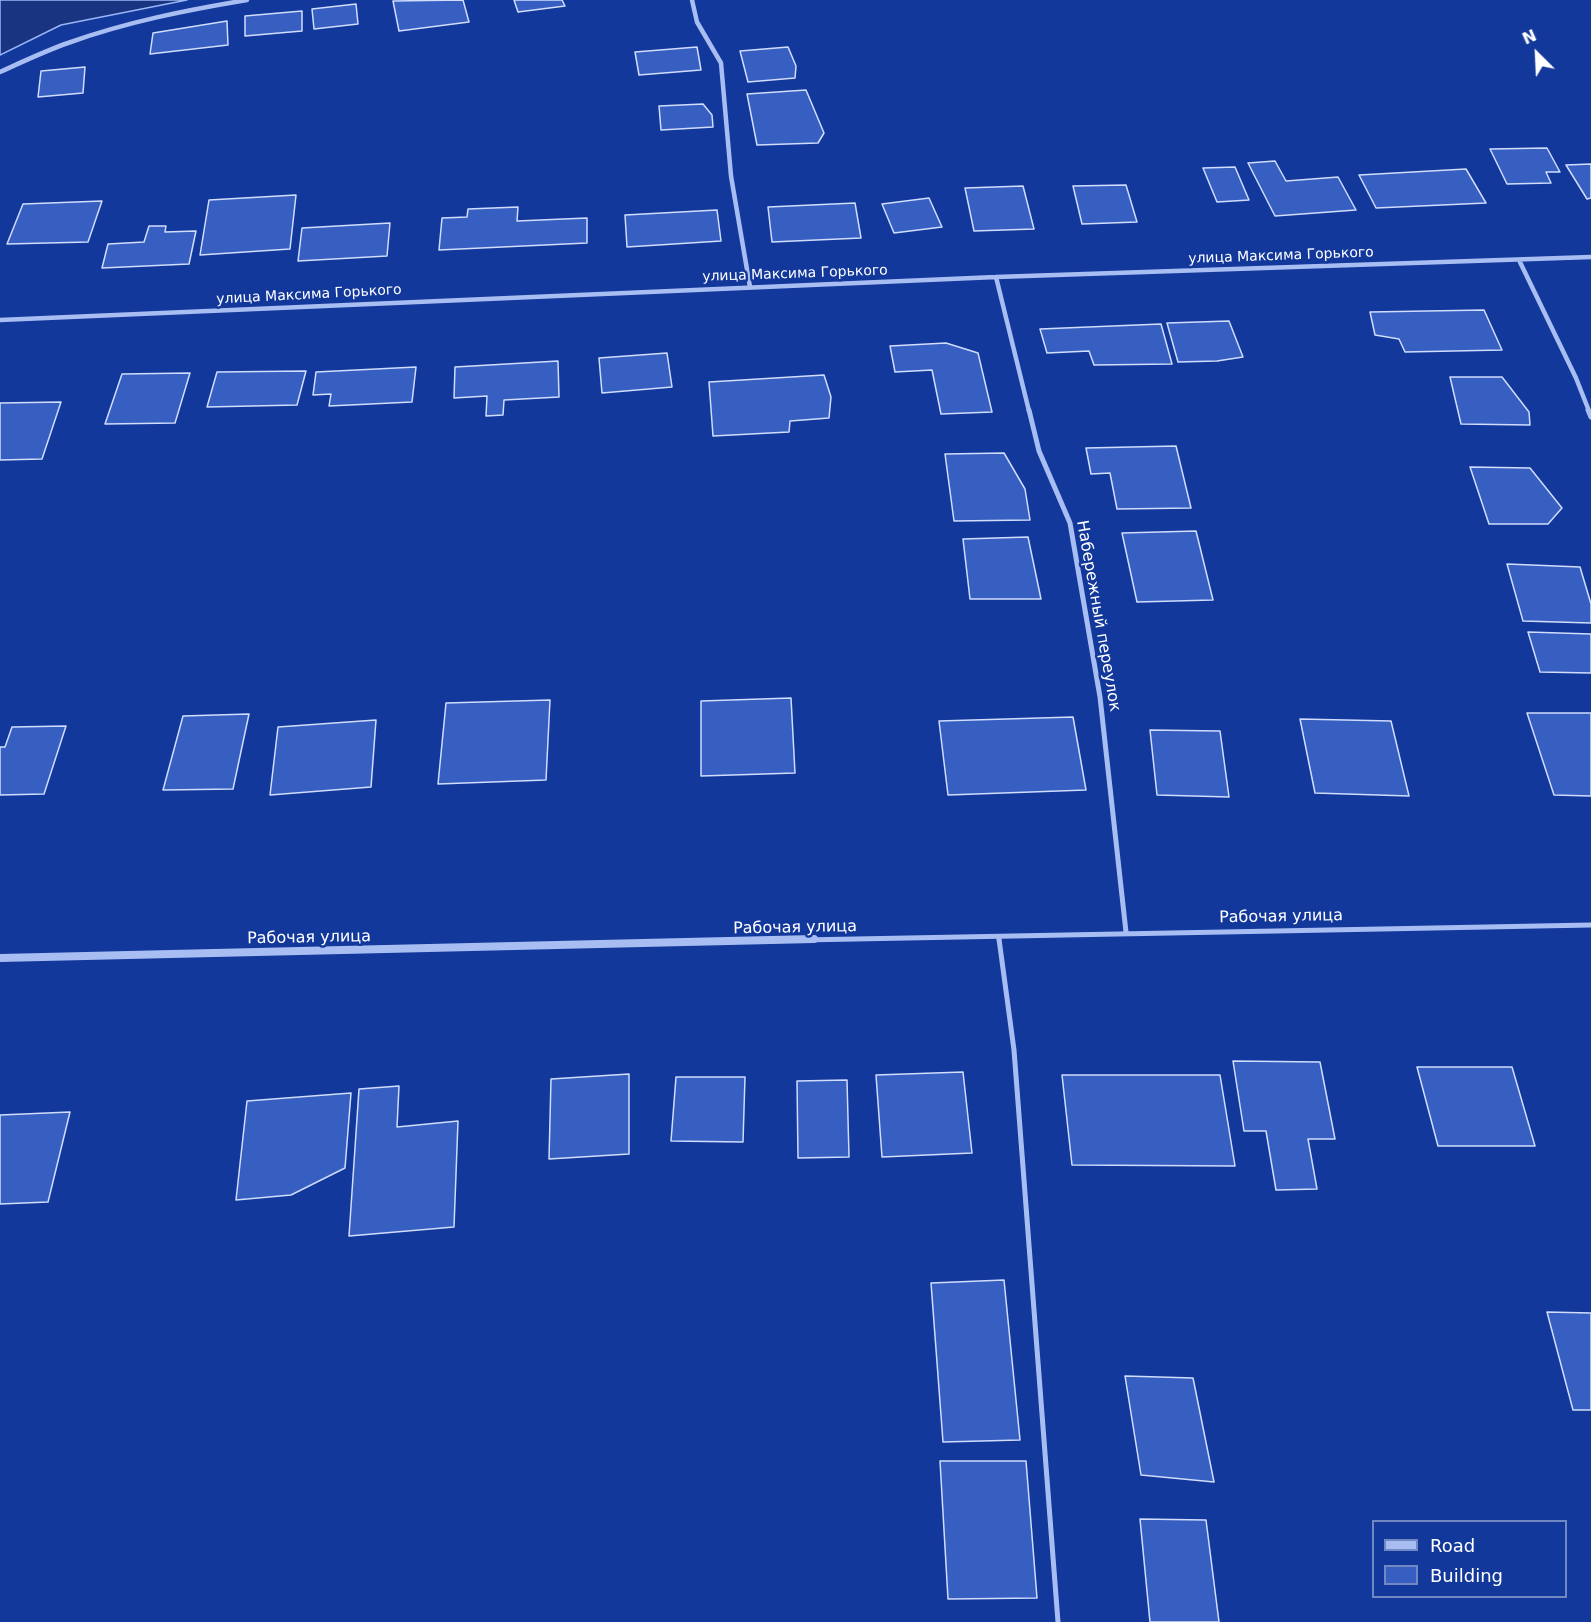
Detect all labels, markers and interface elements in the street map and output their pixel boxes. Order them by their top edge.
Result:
north arrow [1507,24,1567,84]
text: N [1519,26,1539,49]
street label: улица Максима Горького [1188,244,1374,268]
street label: улица Максима Горького [702,262,888,286]
street label: улица Максима Горького [216,282,402,308]
street label: Набережный переулок [1072,519,1124,713]
street label: Рабочая улица [1219,906,1343,928]
street label: Рабочая улица [733,917,857,939]
street label: Рабочая улица [247,927,371,949]
legend [1372,1520,1567,1598]
text: Road [1430,1535,1475,1556]
text: Building [1430,1565,1503,1586]

